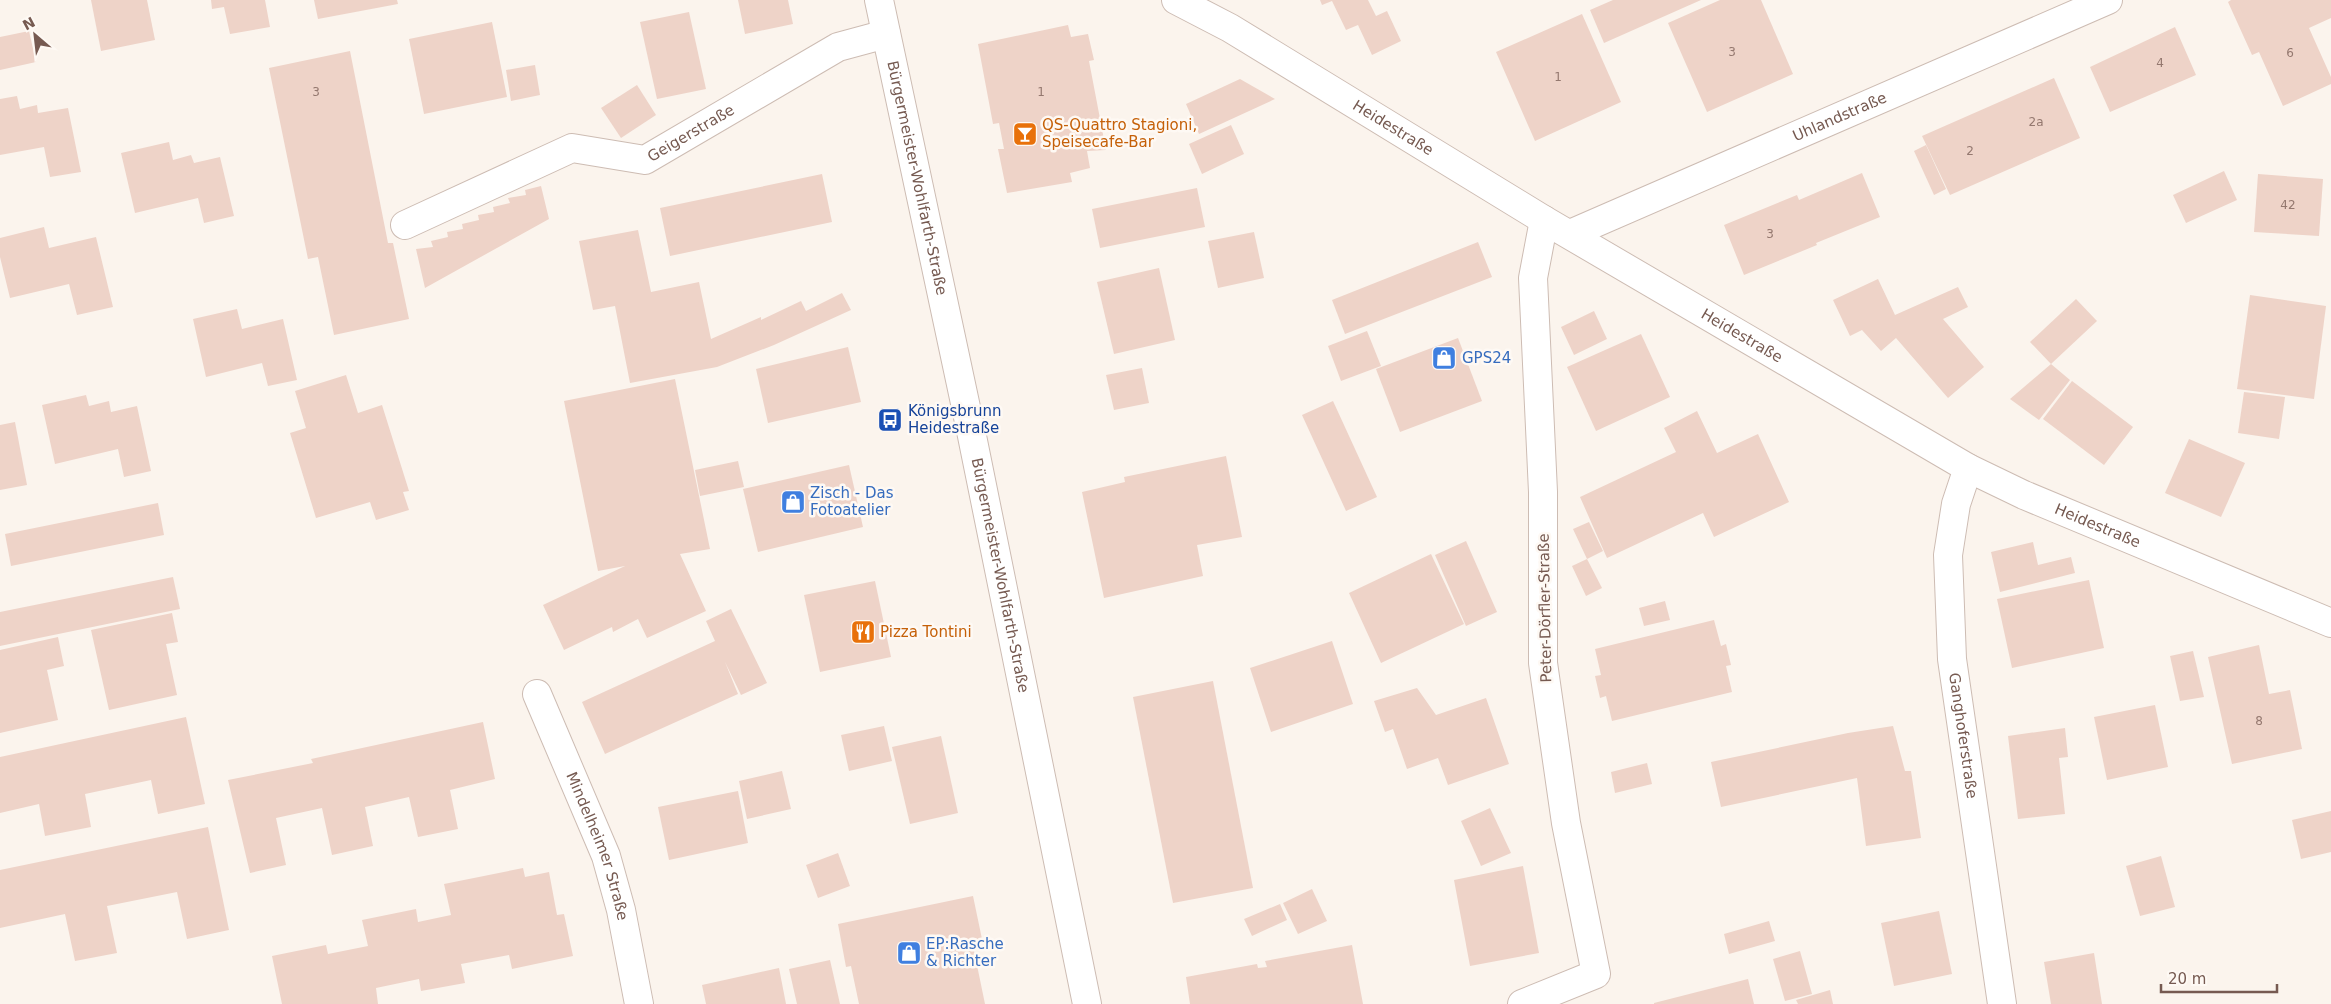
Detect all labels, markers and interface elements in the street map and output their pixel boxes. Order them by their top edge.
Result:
north arrow [10,10,60,60]
text: N [20,14,38,33]
house number: 3 [1728,45,1736,59]
house number: 6 [2286,46,2294,60]
house number: 4 [2156,56,2164,70]
street label: Bürgermeister-Wohlfarth-Straße [883,59,951,297]
house number: 1 [1554,70,1562,84]
house number: 3 [312,85,320,99]
house number: 1 [1037,85,1045,99]
street label: Uhlandstraße [1790,88,1889,145]
street label: Heidestraße [1349,96,1437,159]
street label: Geigerstraße [644,101,738,166]
house number: 2a [2029,115,2044,129]
place label: QS-Quattro Stagioni, Speisecafe-Bar [1042,116,1197,151]
bar icon: QS-Quattro Stagioni, Speisecafe-Bar [1012,121,1038,147]
house number: 2 [1966,144,1974,158]
house number: 42 [2280,198,2296,212]
house number: 3 [1766,227,1774,241]
street label: Heidestraße [1698,305,1786,366]
shop icon: GPS24 [1431,345,1457,371]
place label: GPS24 [1462,349,1511,367]
place label: Königsbrunn Heidestraße [908,402,1002,437]
bus stop icon: Königsbrunn Heidestraße [877,407,903,433]
street label: Bürgermeister-Wohlfarth-Straße [968,456,1033,694]
place label: Zisch - Das Fotoatelier [810,484,894,519]
shop icon: Zisch - Das Fotoatelier [780,489,806,515]
street label: Heidestraße [2052,500,2143,552]
street label: Peter-Dörfler-Straße [1535,533,1555,683]
restaurant icon: Pizza Tontini [850,619,876,645]
place label: Pizza Tontini [880,623,972,641]
street label: Ganghoferstraße [1945,671,1981,800]
house number: 8 [2255,714,2263,728]
street label: Mindelheimer Straße [562,769,632,922]
place label: EP:Rasche & Richter [926,935,1004,970]
shop icon: EP:Rasche & Richter [896,940,922,966]
scale bar [2161,962,2277,994]
text: 20 m [2168,970,2206,988]

